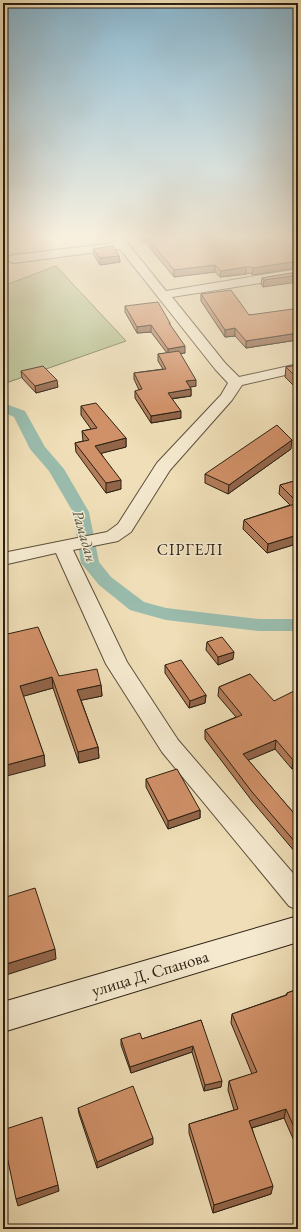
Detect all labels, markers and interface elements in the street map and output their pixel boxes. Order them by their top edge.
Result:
water label: Рамадан [69,508,101,564]
district label: СІРГЕЛІ [157,539,223,560]
street label: улица Д. Спанова [89,945,211,1001]

